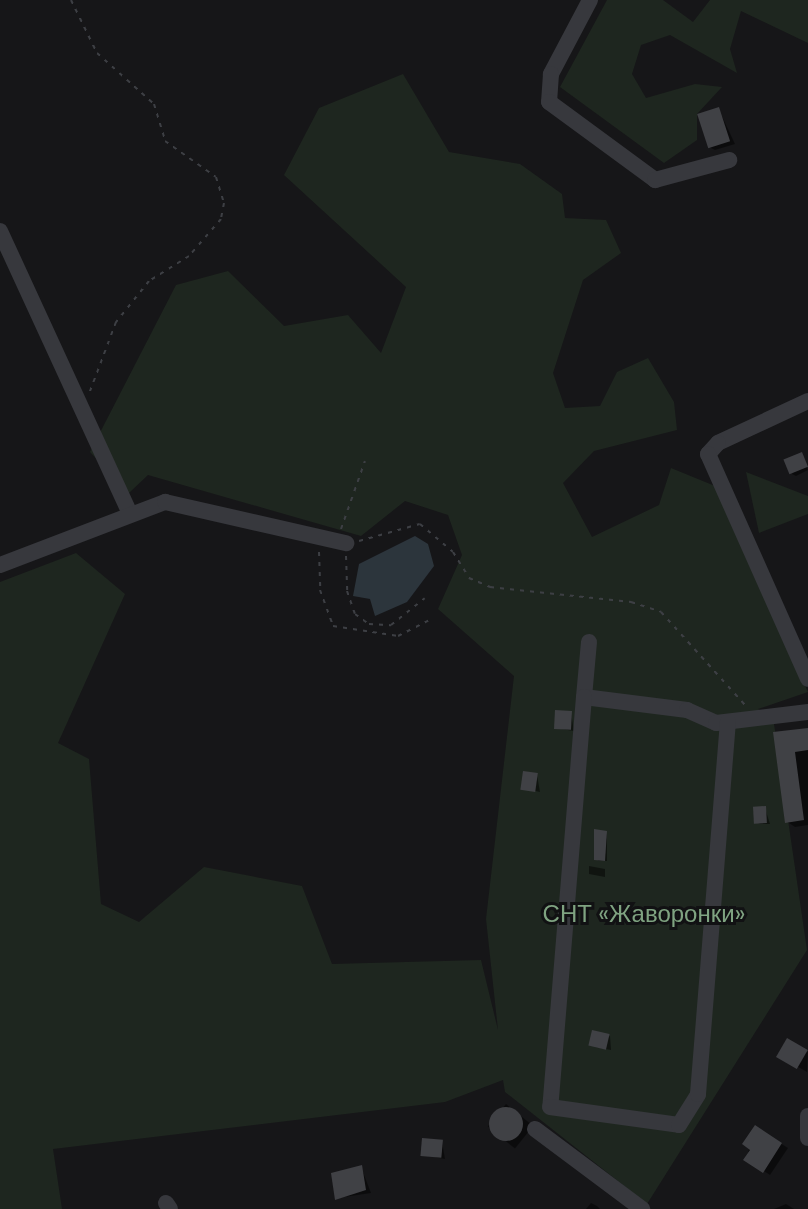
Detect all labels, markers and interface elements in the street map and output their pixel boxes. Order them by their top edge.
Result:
park label: СНТ «Жаворонки» [543,900,745,928]

